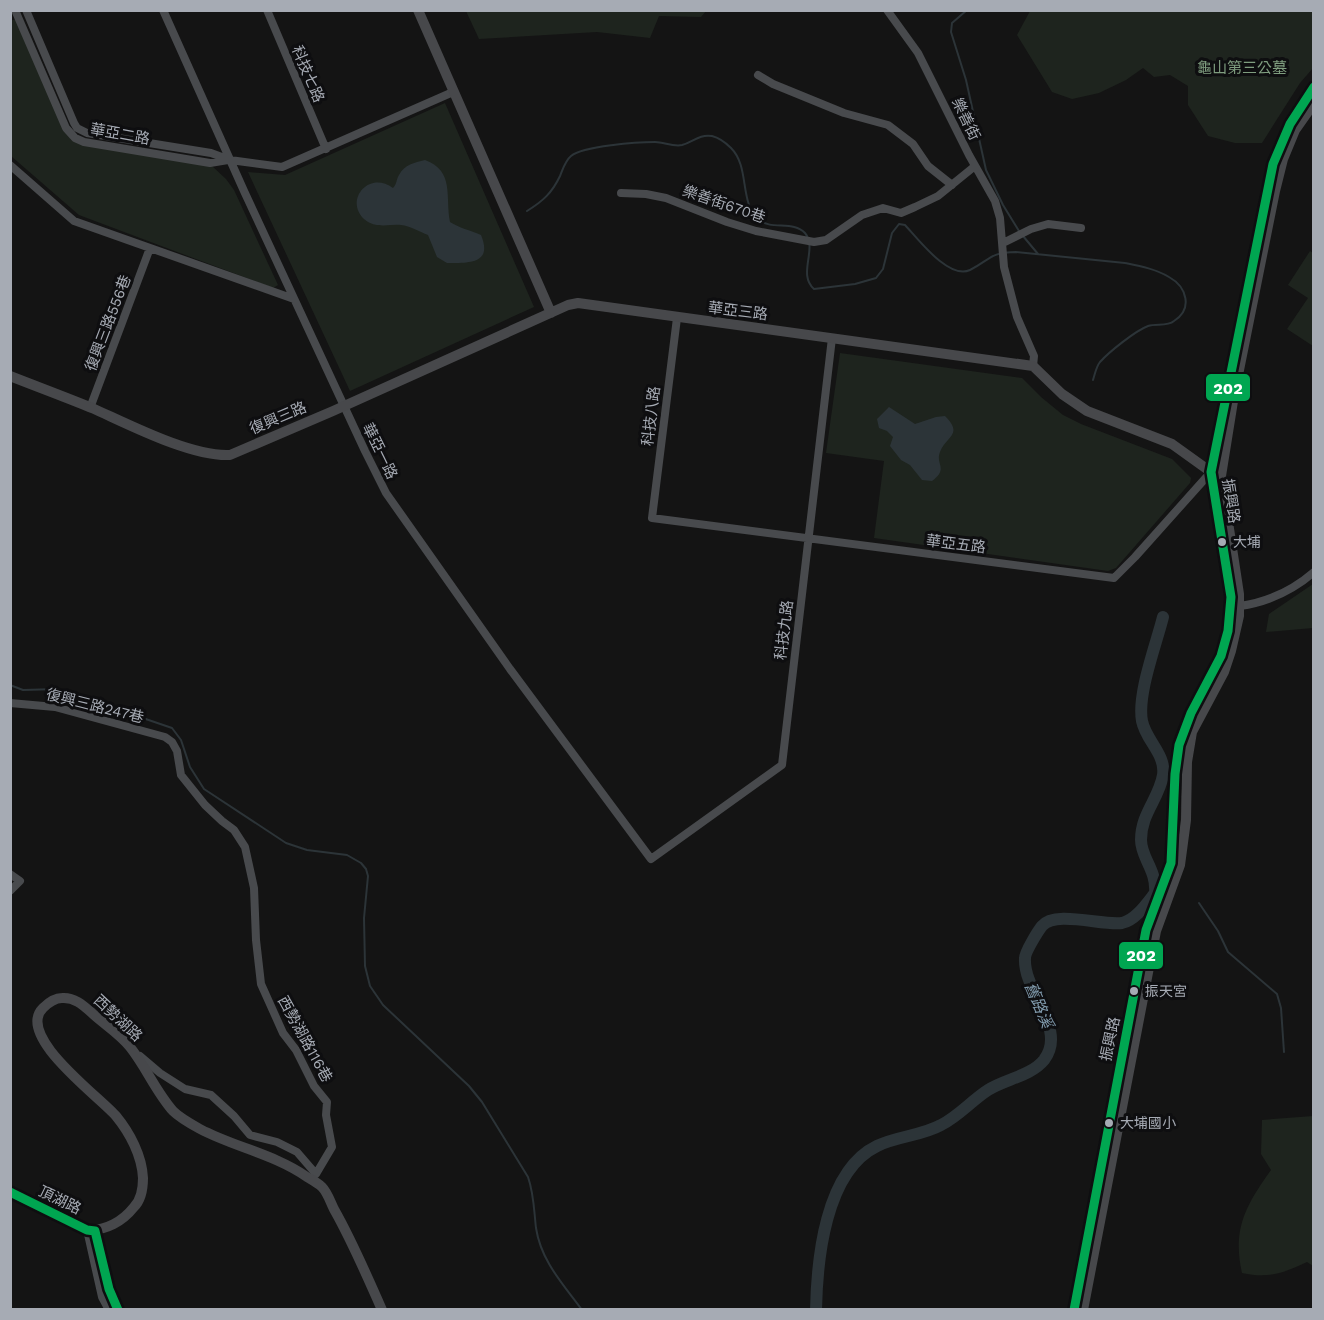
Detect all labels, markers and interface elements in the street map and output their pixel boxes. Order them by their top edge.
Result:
street label: 科技七路 [288,43,328,105]
park label: 龜山第三公墓 [1197,59,1287,77]
street label: 樂善街 [948,95,984,143]
street label: 華亞二路 [89,120,151,148]
street label: 樂善街670巷 [680,181,768,227]
street label: 復興三路556巷 [81,272,135,374]
street label: 華亞三路 [707,298,769,324]
line badge: 202 [1205,373,1251,402]
text: 202 [1213,379,1243,398]
street label: 科技八路 [638,385,664,447]
street label: 復興三路 [247,398,309,438]
street label: 華亞一路 [359,420,401,482]
street label: 振興路 [1219,477,1243,525]
street label: 華亞五路 [925,531,987,557]
place label: 大埔 [1233,534,1261,550]
marker: 大埔 [1216,536,1228,548]
street label: 科技九路 [771,599,797,661]
street label: 復興三路247巷 [44,685,146,727]
line badge: 202 [1118,941,1164,970]
text: 202 [1126,946,1156,965]
water label: 舊路溪 [1021,979,1058,1033]
place label: 振天宮 [1145,983,1187,999]
marker: 振天宮 [1128,985,1140,997]
street label: 西勢湖路 [90,991,146,1045]
street label: 西勢湖路116巷 [274,993,336,1085]
street label: 振興路 [1097,1015,1123,1063]
place label: 大埔國小 [1120,1115,1176,1131]
marker: 大埔國小 [1103,1117,1115,1129]
street label: 頂湖路 [36,1182,84,1218]

